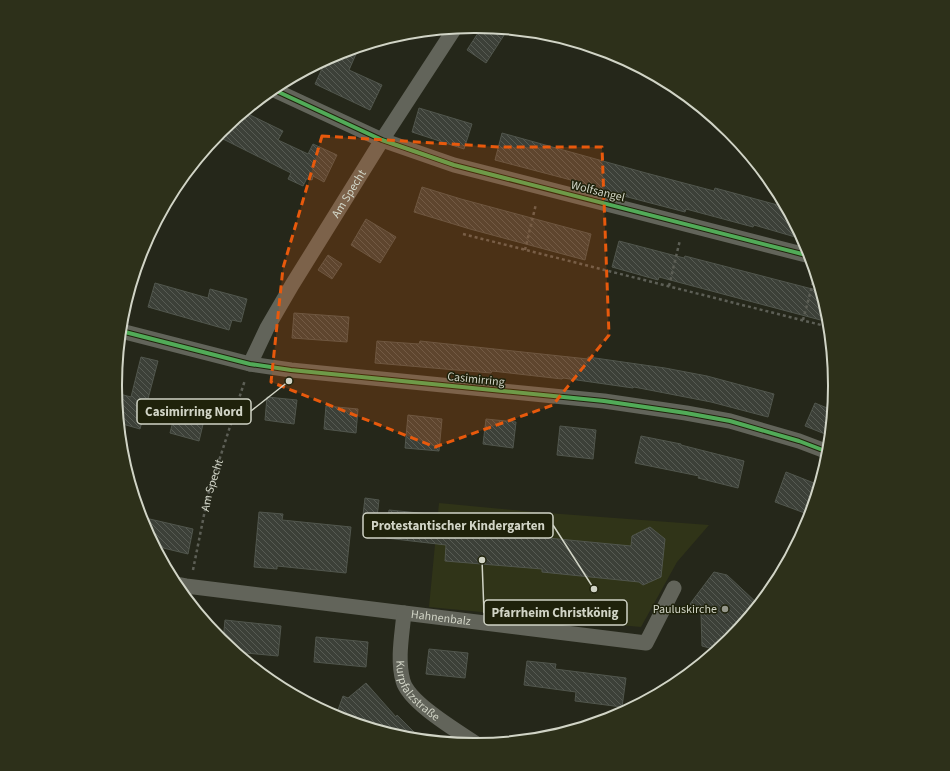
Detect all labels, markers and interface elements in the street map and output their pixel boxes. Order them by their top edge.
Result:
street label: Am Specht [328,167,371,221]
street label: Wolfsangel [569,177,627,206]
street label: Casimirring [446,368,506,391]
callout: Casimirring Nord [137,399,251,424]
text: Casimirring Nord [145,403,243,421]
street label: Am Specht [197,457,228,513]
callout: Protestantischer Kindergarten [363,513,553,538]
text: Protestantischer Kindergarten [371,517,545,535]
callout: Pfarrheim Christkönig [484,600,627,625]
place label: Pauluskirche [653,601,717,618]
text: Pfarrheim Christkönig [492,604,618,622]
marker: Pauluskirche [720,604,730,614]
street label: Hahnenbalz [410,606,472,630]
street label: Kurpfalzstraße [391,660,443,726]

